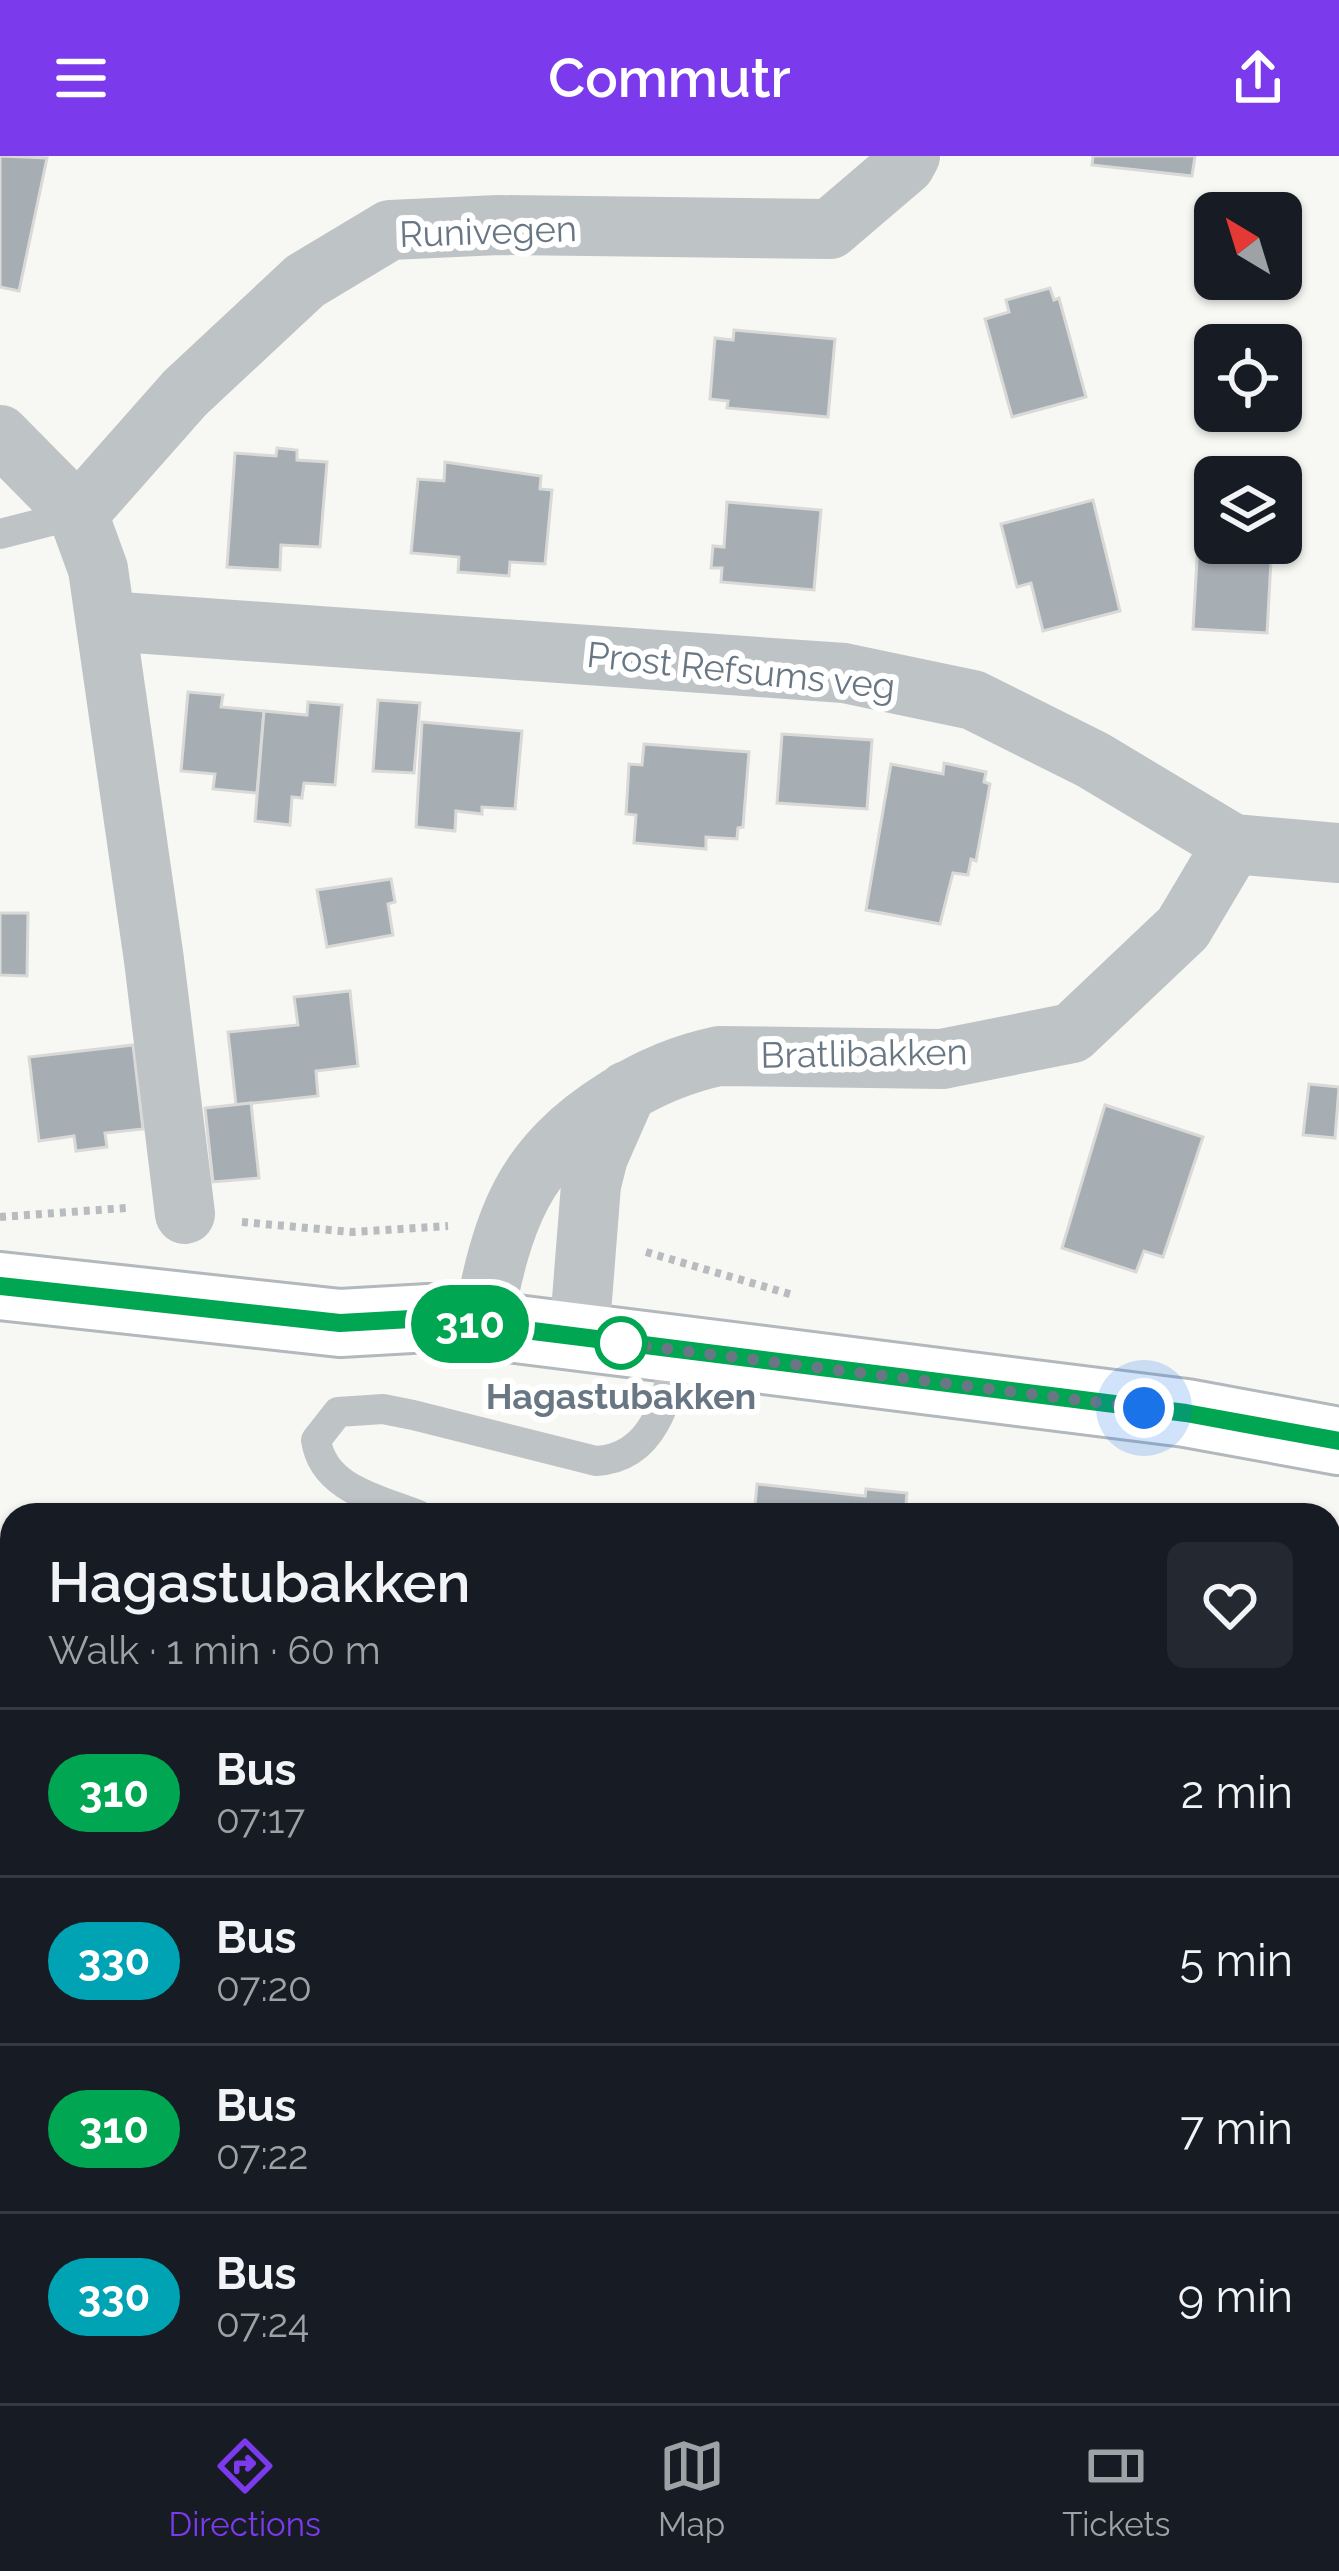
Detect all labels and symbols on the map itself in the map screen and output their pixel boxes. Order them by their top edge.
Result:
north arrow [1194,192,1302,300]
street label: Runivegen [399,207,577,255]
street label: Prost Refsums veg [585,633,897,707]
street label: Bratlibakken [760,1030,968,1076]
line badge: 310 [401,1285,539,1363]
marker: Hagastubakken [596,1318,646,1368]
place label: Hagastubakken [486,1375,756,1417]
your location [1114,1378,1174,1438]

